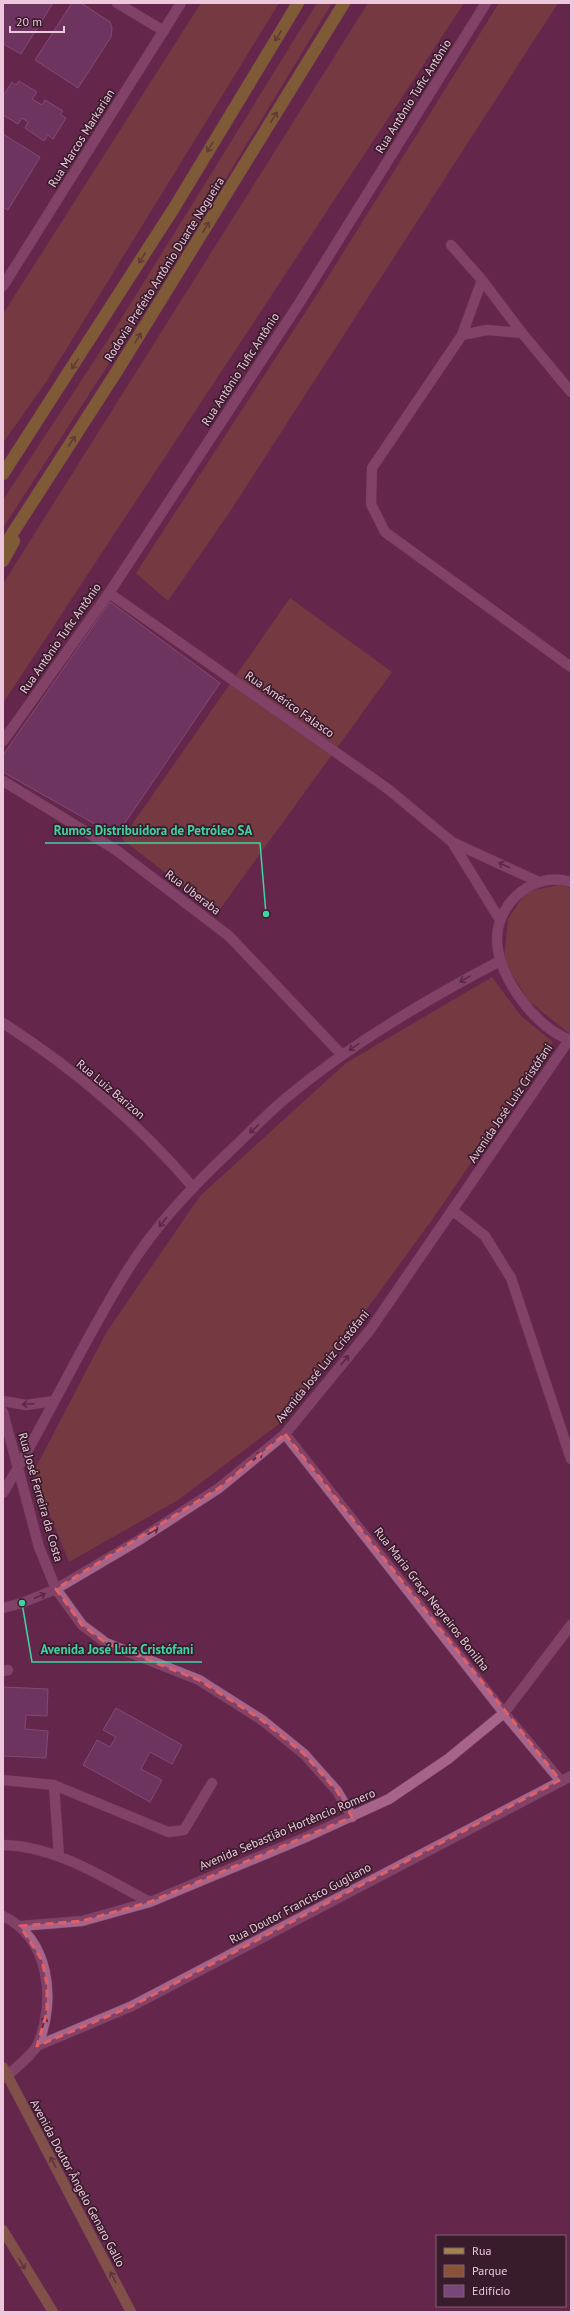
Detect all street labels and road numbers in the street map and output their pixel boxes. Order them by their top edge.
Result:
street label: Rua Antônio Tufic Antônio [372,36,454,156]
street label: Rua Marcos Markarian [45,86,117,190]
street label: Rodovia Prefeito Antônio Duarte Nogueira [101,174,227,364]
street label: Rua Antônio Tufic Antônio [198,310,282,428]
street label: Rua Antônio Tufic Antônio [16,580,104,696]
street label: Rua Américo Falasco [243,668,337,740]
street label: Rua Uberaba [162,866,224,918]
street label: Avenida José Luiz Cristófani [464,1041,556,1165]
street label: Rua Luiz Barizon [74,1056,148,1122]
street label: Avenida José Luiz Cristófani [272,1307,372,1425]
street label: Rua José Ferreira da Costa [15,1431,67,1563]
street label: Rua Maria Graça Negreiros Bonilha [371,1524,493,1674]
street label: Avenida Sebastião Hortêncio Romero [197,1785,377,1873]
street label: Rua Doutor Francisco Gugliano [227,1859,373,1947]
street label: Avenida Doutor Ângelo Genaro Gallo [27,2097,129,2269]

